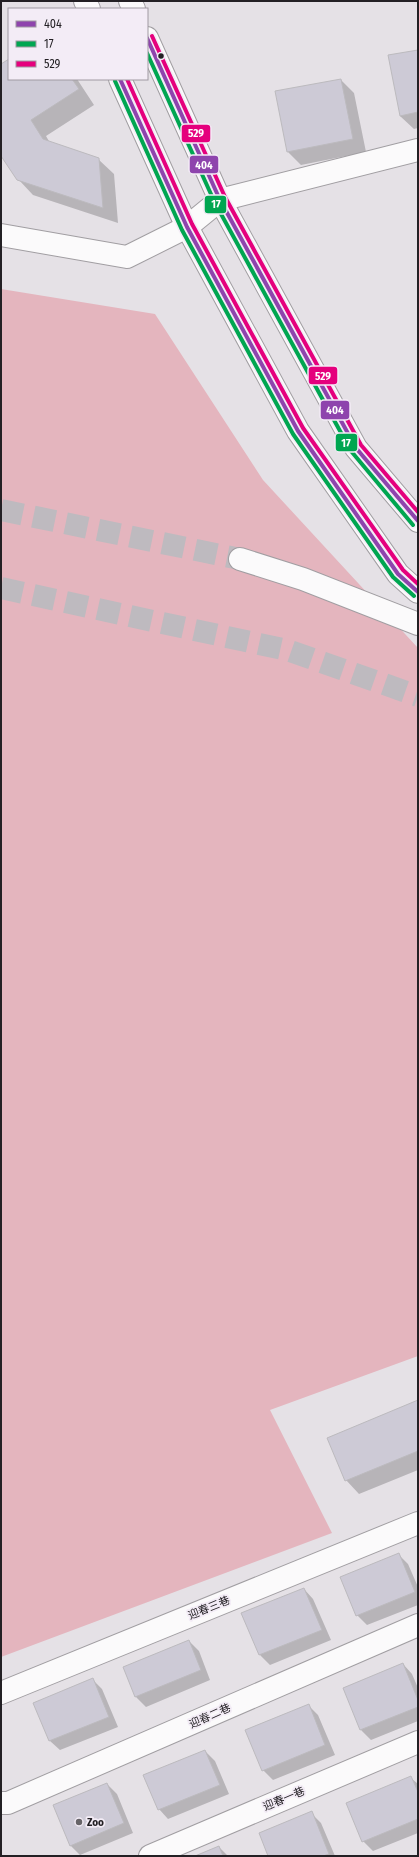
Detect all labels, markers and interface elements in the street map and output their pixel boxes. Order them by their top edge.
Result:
legend [8,8,148,80]
text: 404 [44,17,62,31]
text: 17 [44,37,54,51]
unlabelled marker [156,51,166,61]
text: 529 [44,57,61,71]
line badge: 529 [181,124,211,143]
text: 529 [188,127,204,140]
line badge: 404 [189,155,219,174]
text: 404 [195,159,213,172]
line badge: 17 [204,195,227,214]
text: 17 [211,198,221,211]
line badge: 529 [308,366,338,385]
text: 529 [315,370,331,383]
line badge: 404 [320,400,350,420]
text: 404 [326,404,344,417]
line badge: 17 [335,433,358,452]
text: 17 [341,437,351,450]
street label: 迎春三巷 [186,1594,232,1622]
street label: 迎春二巷 [187,1701,233,1731]
street label: 迎春一巷 [261,1784,307,1814]
place label: Zoo [87,1816,104,1829]
marker: Zoo [74,1817,84,1827]

